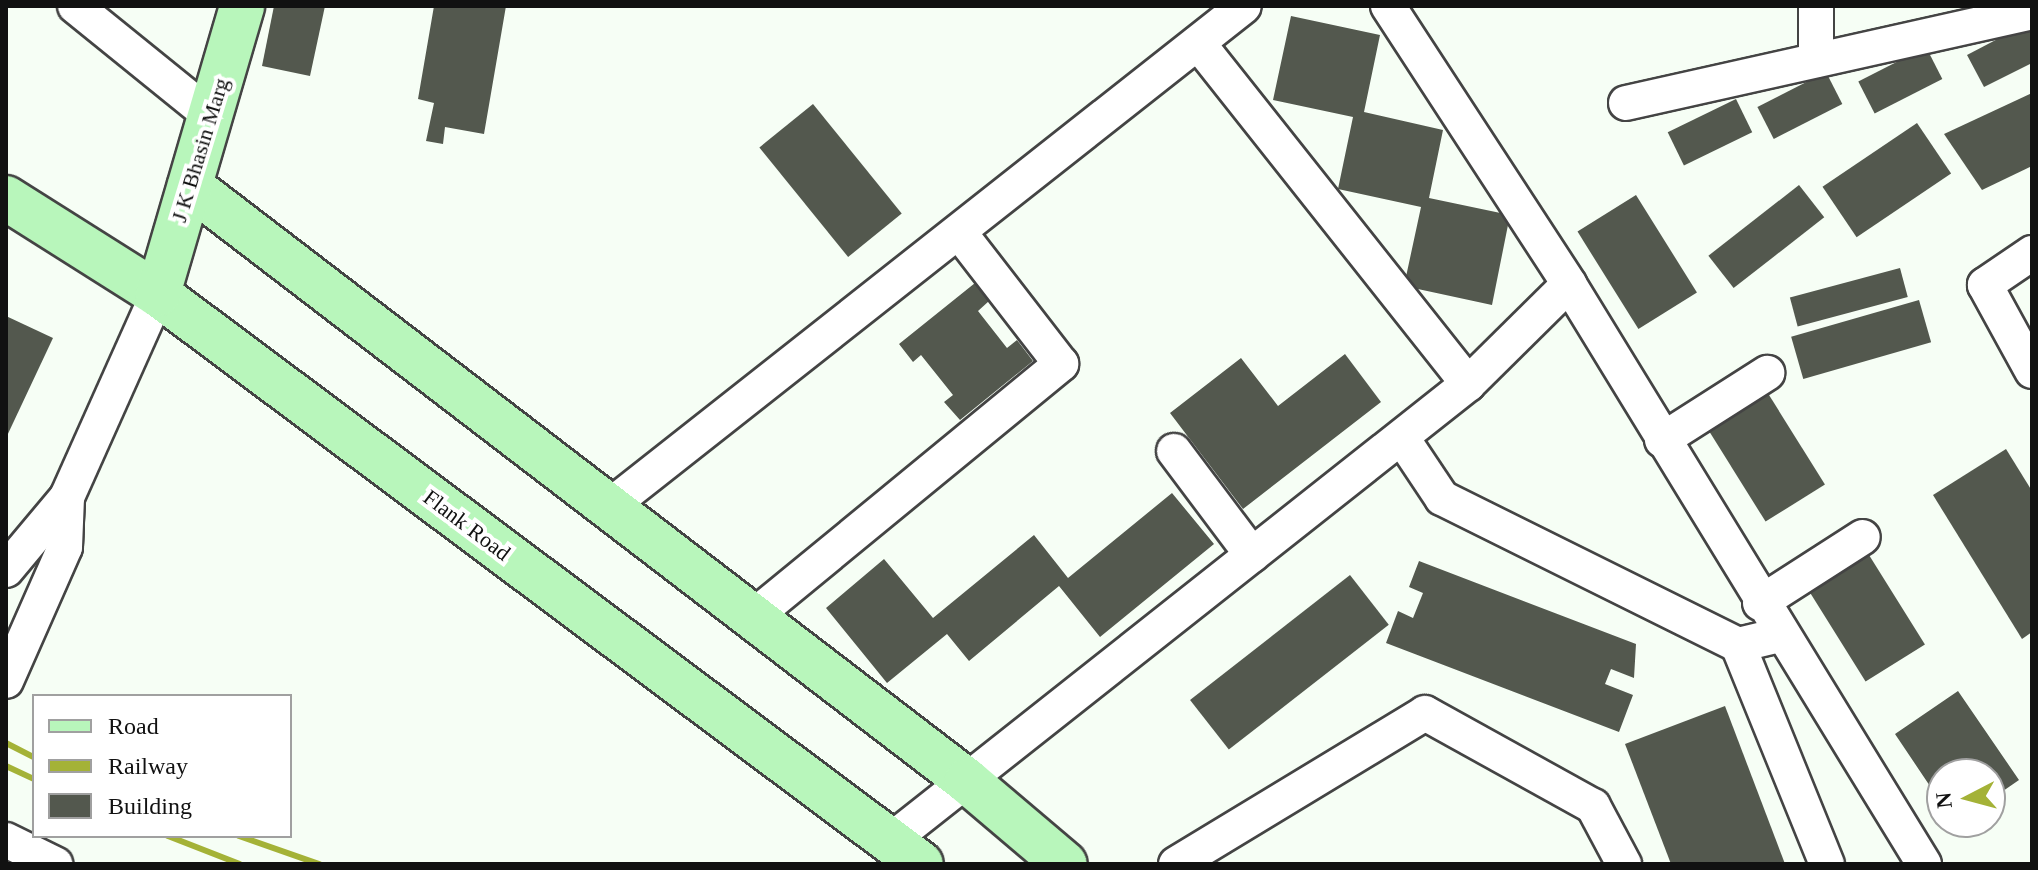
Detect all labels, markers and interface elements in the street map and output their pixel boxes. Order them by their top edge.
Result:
street label: J K Bhasin Marg [166,75,234,225]
street label: Flank Road [418,484,516,566]
legend [32,694,292,838]
text: Road [108,713,159,739]
text: Railway [108,753,188,779]
north arrow [1926,758,2006,838]
text: N [1930,791,1957,810]
text: Building [108,793,192,819]

